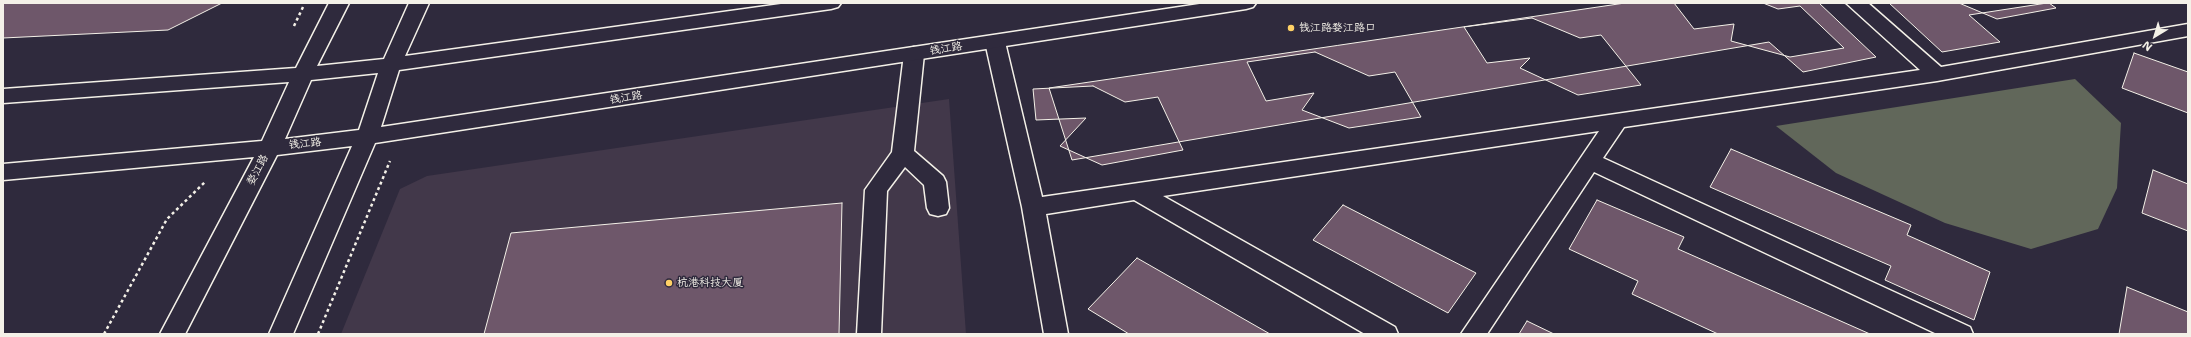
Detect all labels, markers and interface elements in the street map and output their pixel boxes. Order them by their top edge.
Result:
north arrow [2135,16,2175,56]
place label: 钱江路婺江路口 [1299,21,1376,35]
marker: 钱江路婺江路口 [1286,23,1296,33]
text: N [2139,37,2155,54]
street label: 钱江路 [929,40,963,58]
street label: 钱江路 [609,89,643,107]
street label: 钱江路 [288,136,322,152]
street label: 婺江路 [244,152,272,188]
place label: 杭港科技大厦 [677,276,743,290]
marker: 杭港科技大厦 [664,278,674,288]

